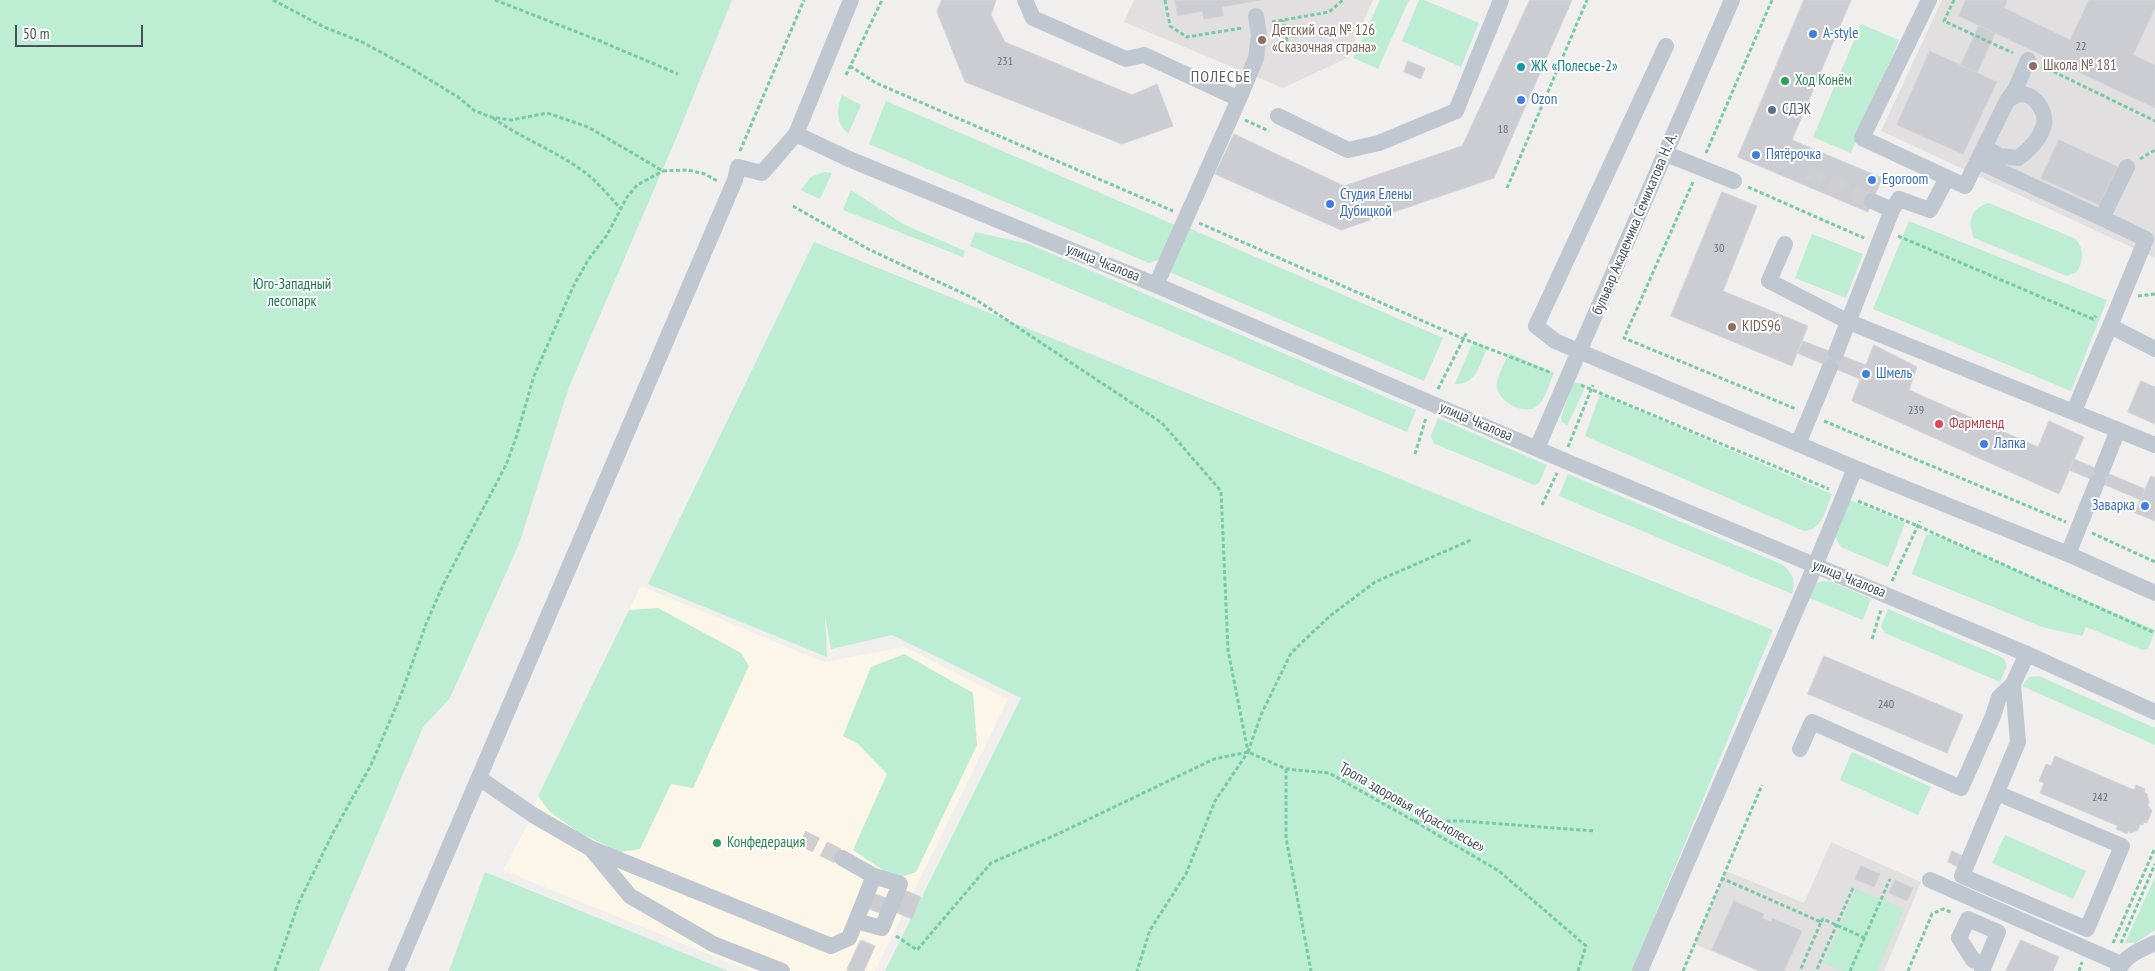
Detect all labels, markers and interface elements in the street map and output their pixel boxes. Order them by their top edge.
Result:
scale bar [18,15,145,47]
place label: Детский сад № 126 «Сказочная страна» [1272,22,1376,57]
text: 50 m [23,24,49,43]
place label: A-style [1823,25,1858,43]
marker: A-style [1807,28,1819,40]
marker: Детский сад № 126 «Сказочная страна» [1256,34,1268,46]
house number: 22 [2076,40,2086,54]
house number: 231 [997,55,1013,69]
place label: Школа № 181 [2043,57,2117,75]
place label: ЖК «Полесье-2» [1531,58,1618,76]
marker: Школа № 181 [2027,60,2039,72]
marker: ЖК «Полесье-2» [1515,61,1527,73]
district label: ПОЛЕСЬЕ [1190,67,1252,87]
place label: Ход Конём [1795,72,1852,90]
marker: Ход Конём [1779,75,1791,87]
place label: Ozon [1531,91,1557,109]
marker: Ozon [1515,94,1527,106]
place label: СДЭК [1782,101,1811,119]
marker: СДЭК [1766,104,1778,116]
house number: 18 [1498,123,1508,137]
street label: бульвар Академика Семихатова Н. А. [1588,130,1682,318]
place label: Пятёрочка [1766,146,1821,164]
marker: Пятёрочка [1750,149,1762,161]
place label: Egoroom [1882,171,1928,189]
marker: Egoroom [1866,174,1878,186]
place label: Студия Елены Дубицкой [1340,186,1412,221]
marker: Студия Елены Дубицкой [1324,198,1336,210]
street label: улица Чкалова [1064,240,1142,286]
house number: 30 [1714,242,1724,256]
park label: Юго-Западный лесопарк [253,276,331,311]
place label: KIDS96 [1742,318,1781,336]
marker: KIDS96 [1726,321,1738,333]
place label: Шмель [1876,365,1912,383]
marker: Шмель [1860,368,1872,380]
street label: улица Чкалова [1437,399,1515,445]
house number: 239 [1908,404,1924,418]
place label: Фармленд [1949,415,2004,433]
marker: Фармленд [1933,418,1945,430]
place label: Лапка [1994,435,2026,453]
marker: Лапка [1978,438,1990,450]
place label: Заварка [2092,497,2135,515]
marker: Заварка [2139,500,2151,512]
street label: улица Чкалова [1810,556,1888,602]
house number: 240 [1878,698,1894,712]
street label: Тропа здоровья «Краснолесье» [1336,759,1488,857]
house number: 242 [2092,791,2108,805]
place label: Конфедерация [727,834,805,852]
marker: Конфедерация [711,837,723,849]

